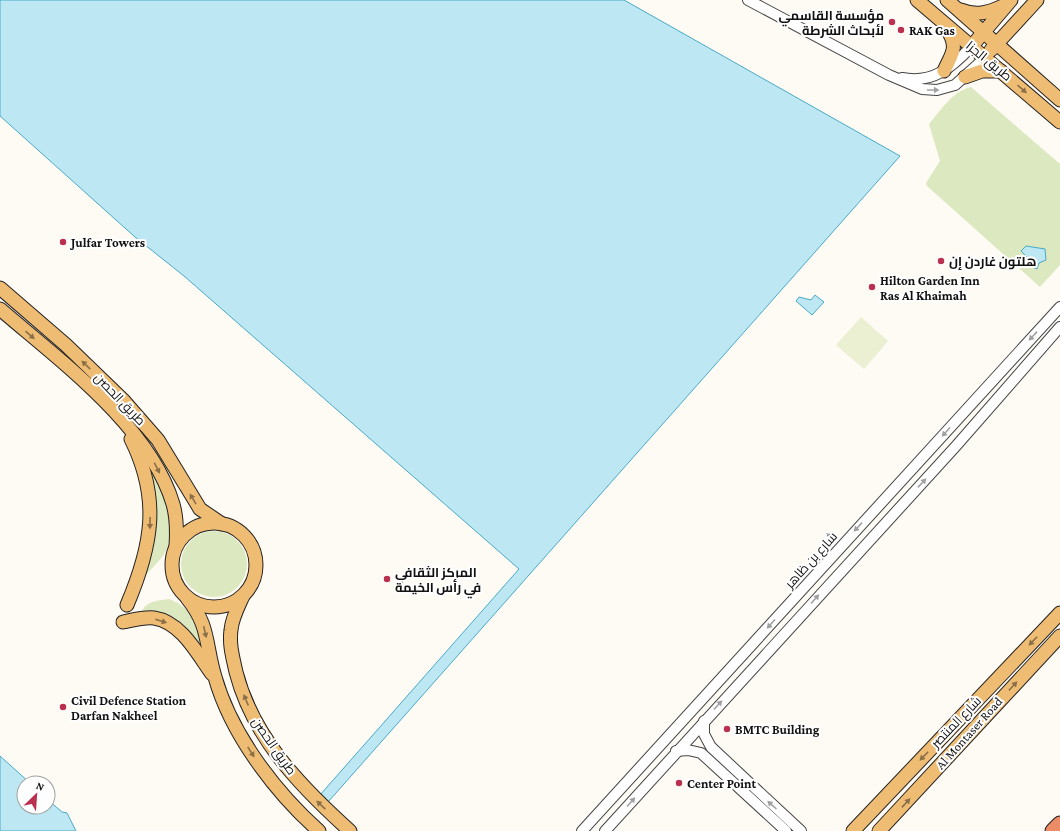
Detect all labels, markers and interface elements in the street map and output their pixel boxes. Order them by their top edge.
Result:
place label: مؤسسة القاسمي لأبحاث الشرطة [778,8,884,38]
marker: مؤسسة القاسمي لأبحاث الشرطة [887,17,897,27]
place label: RAK Gas [909,23,955,38]
marker: RAK Gas [896,25,906,35]
street label: طريق الجزا [963,38,1015,84]
one-way arrow [1016,84,1027,93]
one-way arrow [926,87,939,93]
place label: Julfar Towers [69,235,145,250]
marker: Julfar Towers [58,237,68,247]
place label: هلتون غاردن إن [949,254,1036,270]
marker: هلتون غاردن إن [936,256,946,266]
place label: Hilton Garden Inn Ras Al Khaimah [880,273,980,303]
marker: Hilton Garden Inn Ras Al Khaimah [867,282,877,292]
one-way arrow [24,330,35,339]
one-way arrow [1029,330,1038,341]
one-way arrow [81,360,91,370]
street label: طريق الحصن [91,370,149,428]
one-way arrow [942,427,951,436]
one-way arrow [154,463,161,474]
one-way arrow [918,478,927,488]
one-way arrow [189,494,197,504]
one-way arrow [147,517,153,530]
one-way arrow [854,523,863,532]
street label: شارع بن ظاهر [781,529,841,593]
place label: المركز الثقافي في رأس الخيمة [395,565,481,599]
marker: المركز الثقافي في رأس الخيمة [382,574,392,584]
one-way arrow [811,594,820,604]
one-way arrow [156,618,168,624]
one-way arrow [767,619,776,629]
one-way arrow [203,626,209,638]
one-way arrow [1029,637,1038,646]
one-way arrow [1008,681,1017,691]
place label: Civil Defence Station Darfan Nakheel [71,693,187,723]
street label: شارع المنتصر [927,693,985,752]
one-way arrow [242,694,249,706]
street label: Al Montaser Road [933,694,1005,772]
one-way arrow [714,700,723,711]
marker: Civil Defence Station Darfan Nakheel [58,702,68,712]
street label: طريق الحصن [249,714,299,778]
place label: BMTC Building [735,722,820,737]
marker: BMTC Building [722,724,732,734]
one-way arrow [248,746,255,758]
one-way arrow [919,751,929,761]
north arrow [16,775,56,815]
place label: Center Point [687,776,757,791]
marker: Center Point [674,778,684,788]
text: N [34,779,47,793]
one-way arrow [627,797,636,807]
one-way arrow [901,798,910,807]
one-way arrow [316,800,326,810]
one-way arrow [768,801,777,810]

